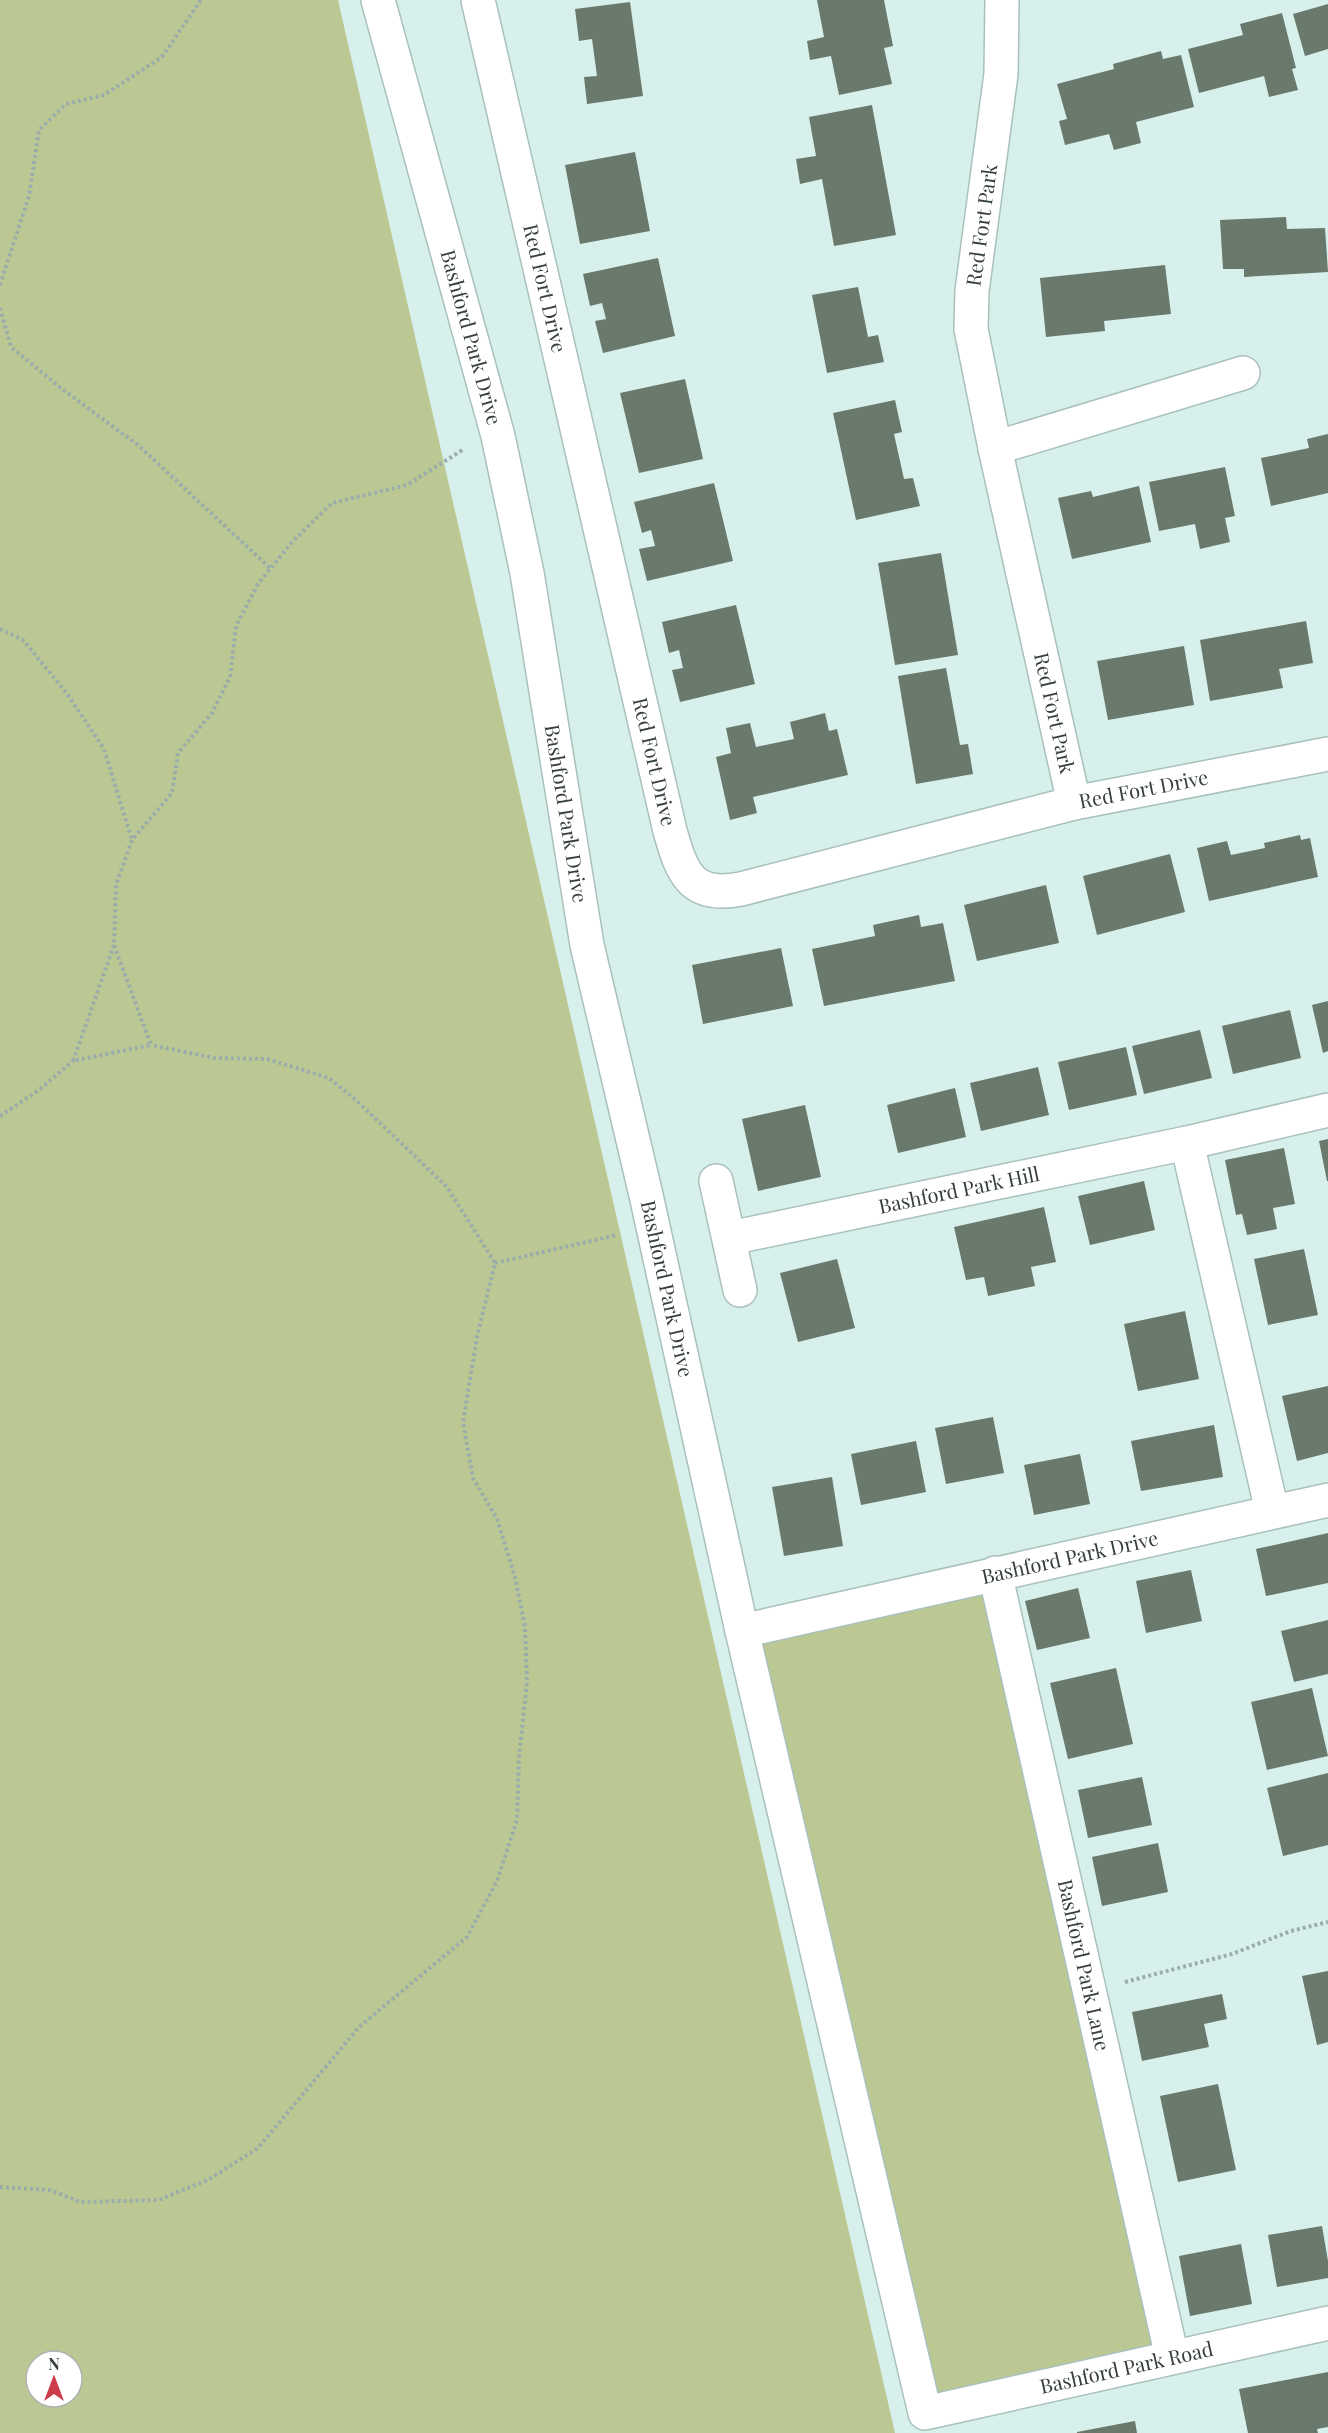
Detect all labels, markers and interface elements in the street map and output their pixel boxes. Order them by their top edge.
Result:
street label: Red Fort Park [959,162,1002,288]
street label: Red Fort Drive [518,221,574,355]
street label: Bashford Park Drive [435,247,509,428]
street label: Red Fort Park [1029,650,1082,776]
street label: Red Fort Drive [628,695,683,829]
street label: Bashford Park Drive [540,722,595,905]
street label: Red Fort Drive [1076,762,1210,814]
street label: Bashford Park Hill [876,1159,1042,1219]
street label: Bashford Park Drive [636,1198,701,1379]
street label: Bashford Park Drive [979,1523,1161,1589]
street label: Bashford Park Lane [1053,1876,1117,2053]
street label: Bashford Park Road [1037,2334,1216,2399]
north arrow [24,2349,84,2409]
text: N [48,2353,60,2374]

